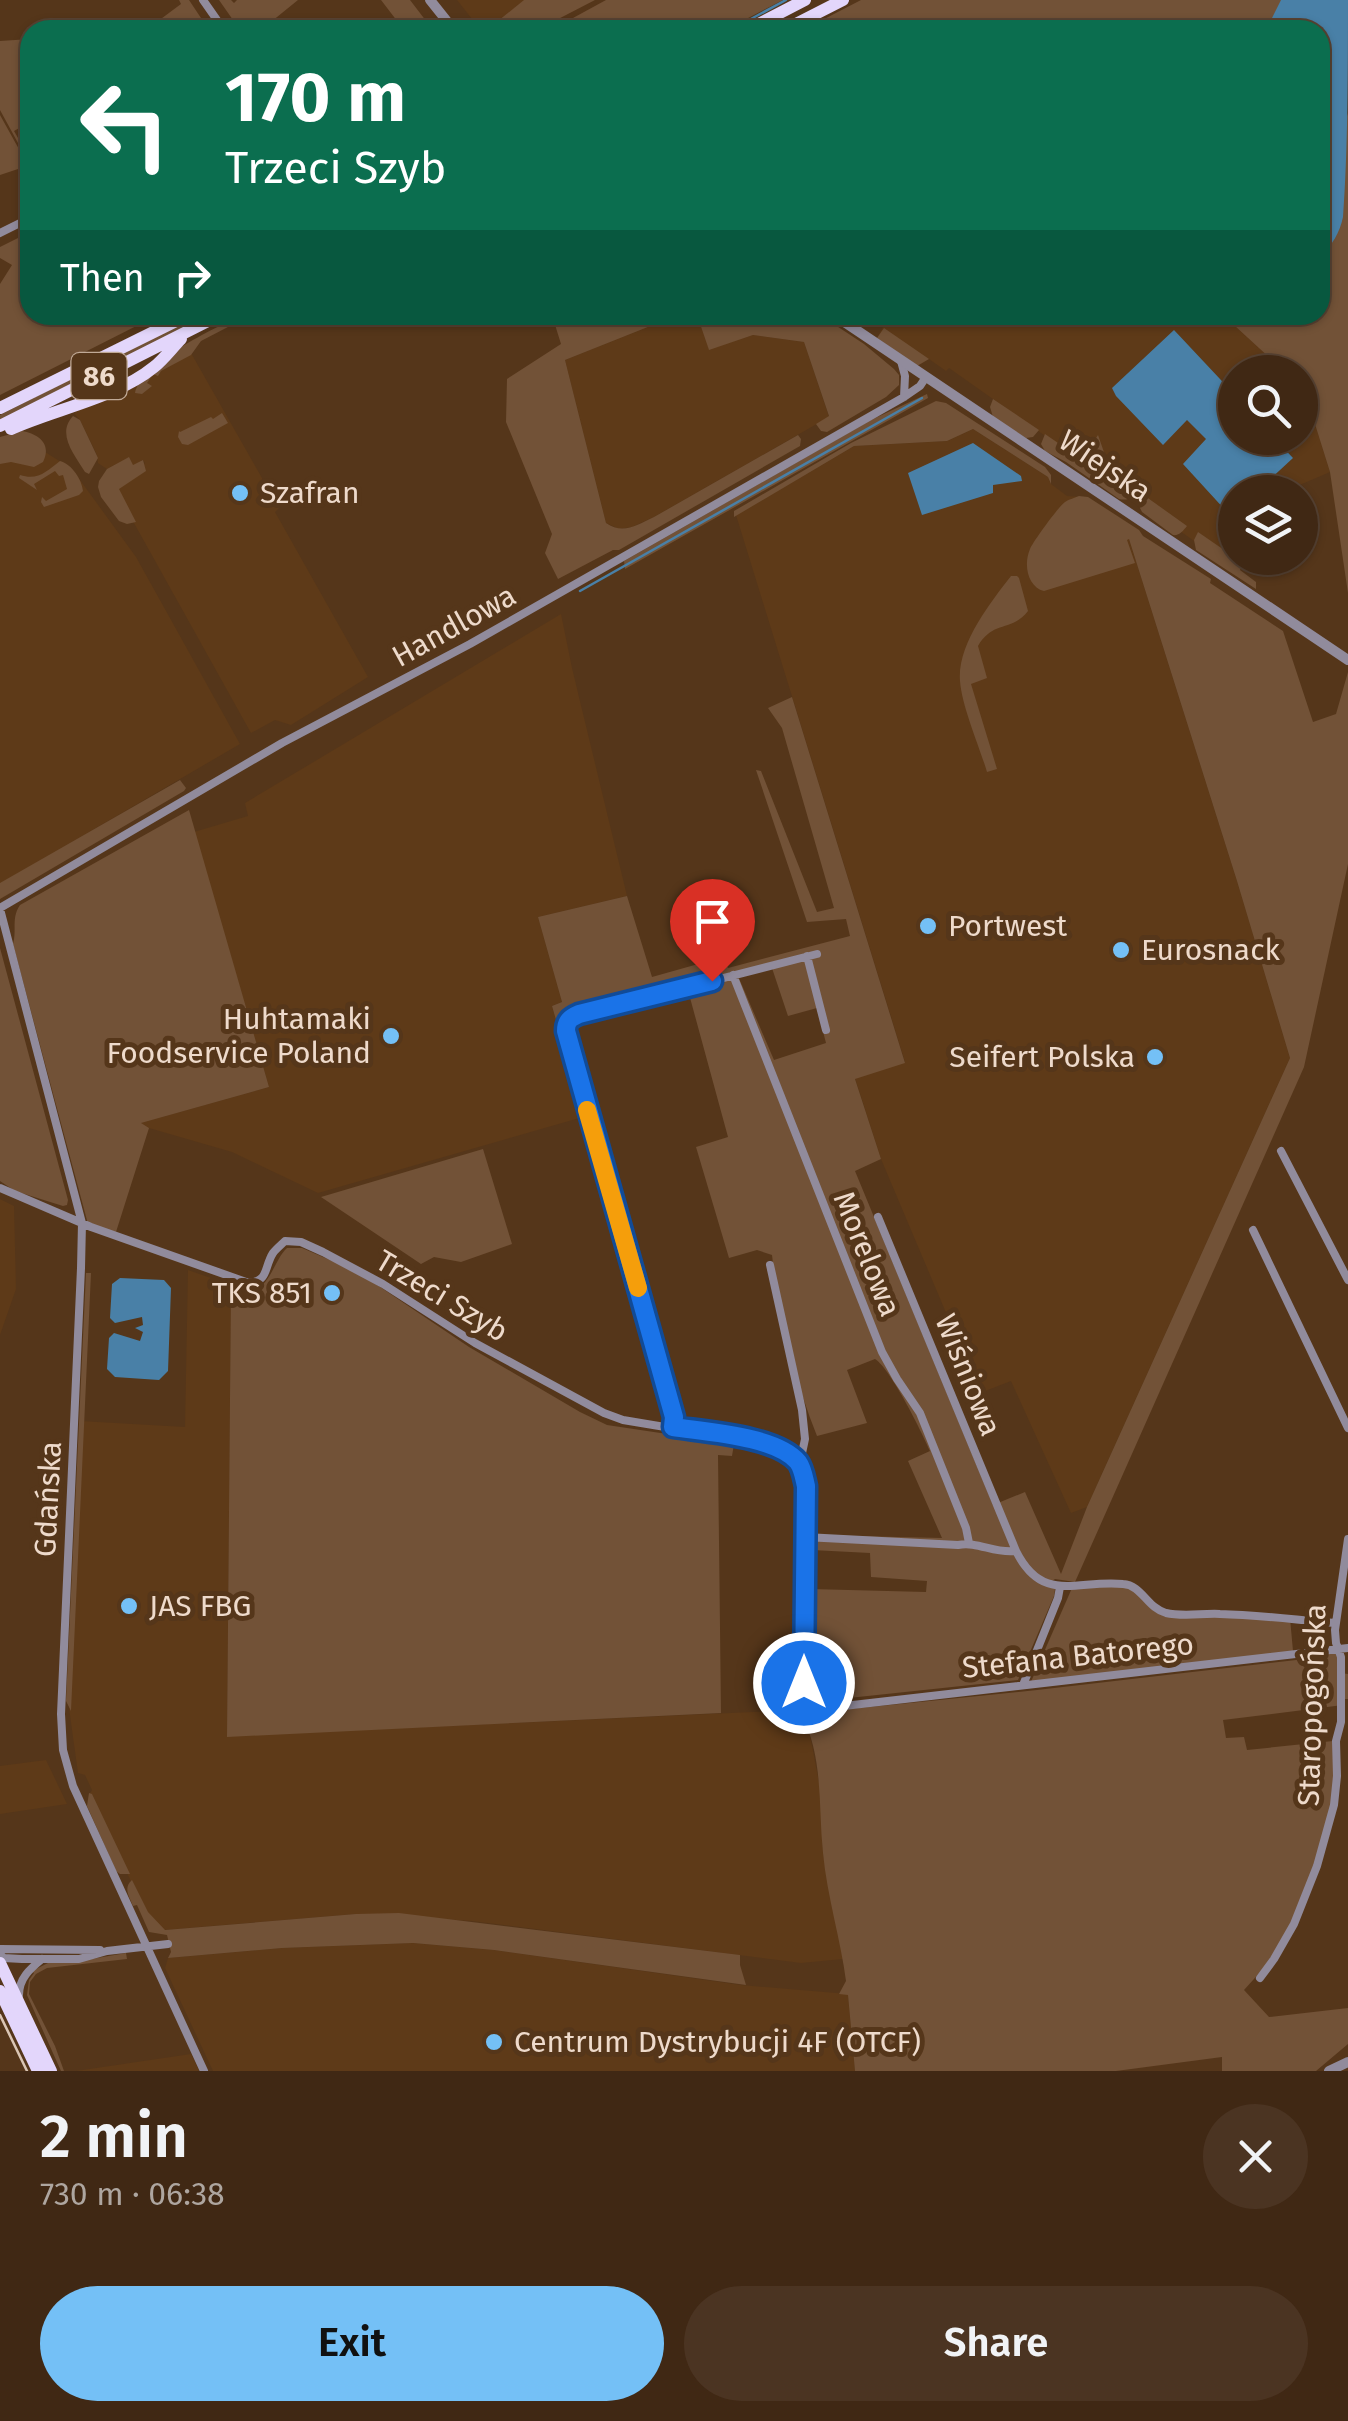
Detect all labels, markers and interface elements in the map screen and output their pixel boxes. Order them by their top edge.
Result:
text: 170 m [225,56,406,140]
icon: left [60,60,190,190]
text: Trzeci Szyb [225,141,446,195]
icon: right [165,250,220,305]
text: Then [60,255,145,301]
road number: 86 [72,353,126,399]
map controls [1218,355,1318,575]
button: search [1218,355,1318,455]
street label: Wiejska [1052,422,1158,510]
place label: Szafran [260,475,360,511]
button: layers [1218,475,1318,575]
marker: Szafran [229,482,251,504]
street label: Handlowa [386,577,522,675]
pin [670,879,755,982]
icon: arrive [685,894,740,949]
place label: Portwest [948,908,1067,944]
marker: Portwest [917,915,939,937]
place label: Eurosnack [1141,932,1281,968]
marker: Eurosnack [1110,939,1132,961]
place label: Huhtamaki Foodservice Poland [107,1001,371,1071]
marker: Huhtamaki Foodservice Poland [380,1025,402,1047]
place label: Seifert Polska [949,1039,1135,1075]
marker: Seifert Polska [1144,1046,1166,1068]
street label: Morelowa [826,1186,908,1322]
street label: Trzeci Szyb [369,1243,515,1349]
place label: TKS 851 [212,1275,312,1311]
marker: TKS 851 [321,1282,343,1304]
street label: Wiśniowa [927,1309,1009,1441]
street label: Gdańska [27,1440,69,1558]
place label: JAS FBG [149,1588,252,1624]
marker: JAS FBG [118,1595,140,1617]
street label: Staropogońska [1290,1603,1334,1807]
street label: Stefana Batorego [960,1626,1196,1686]
position arrow [752,1631,856,1735]
place label: Centrum Dystrybucji 4F (OTCF) [514,2024,921,2060]
marker: Centrum Dystrybucji 4F (OTCF) [483,2031,505,2053]
text: 2 min [40,2101,188,2173]
button: close [1203,2104,1308,2209]
text: 730 m · 06:38 [40,2175,225,2213]
button: Exit [40,2286,664,2401]
button: Share [684,2286,1308,2401]

